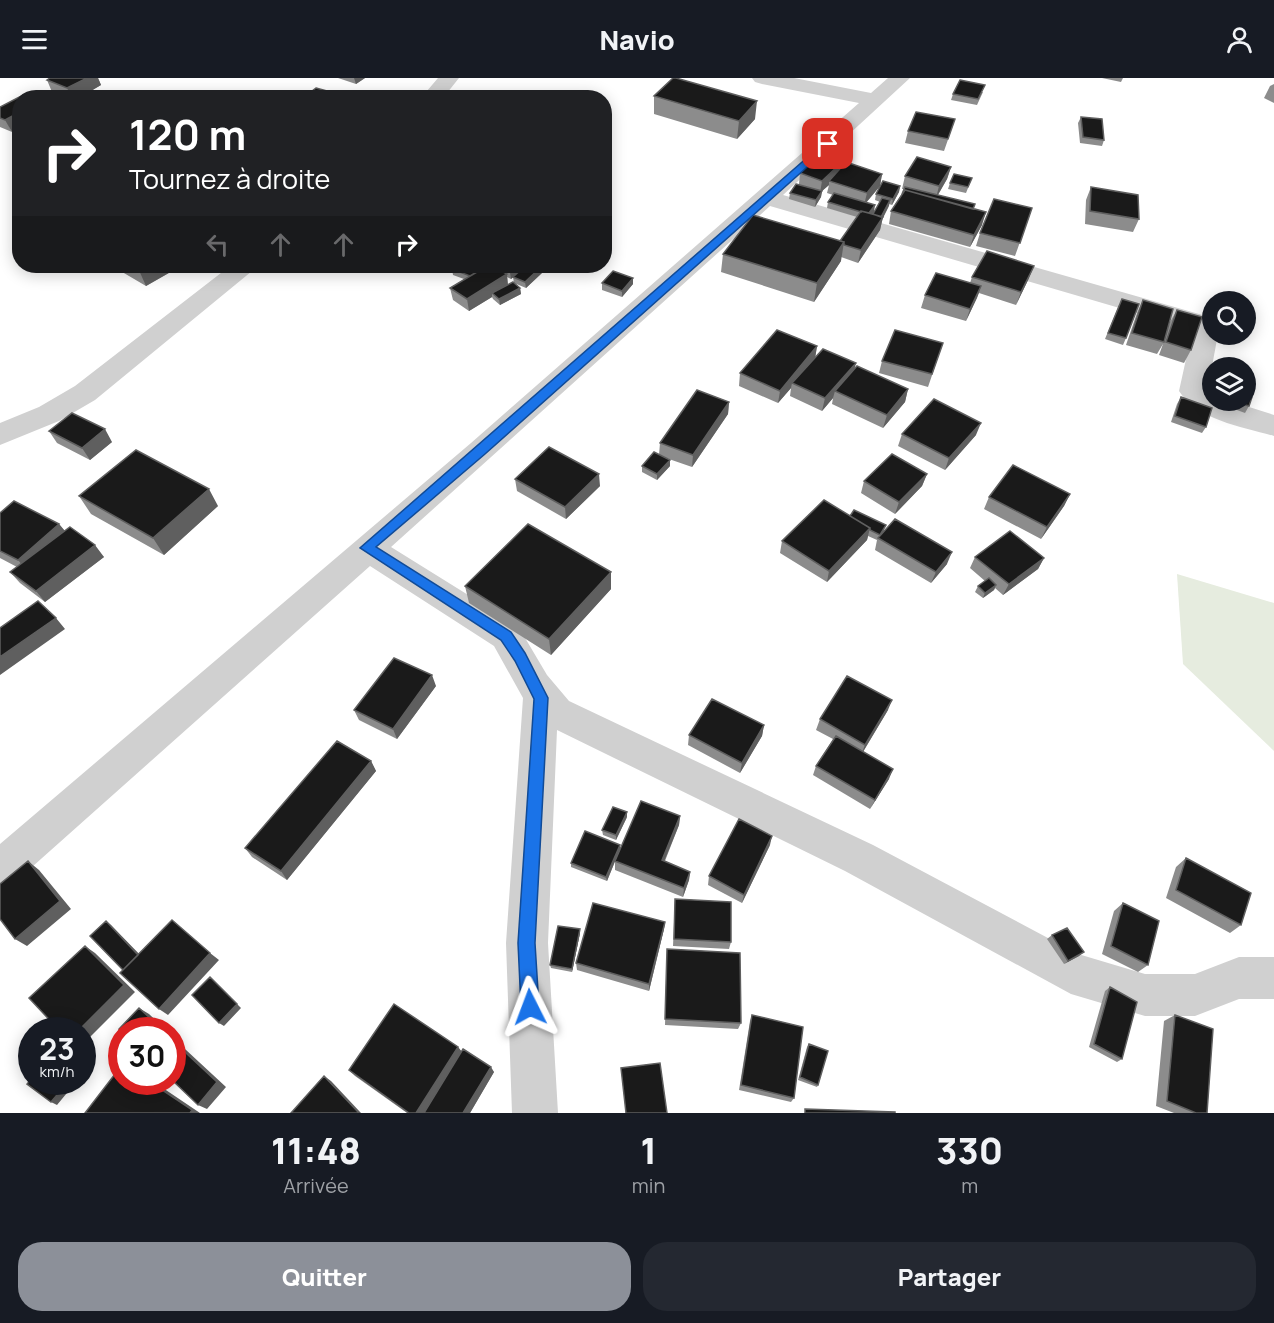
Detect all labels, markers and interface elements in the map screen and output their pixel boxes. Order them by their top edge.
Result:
text: Navio [599,21,675,58]
icon: menu [18,23,51,56]
icon: person [1223,23,1256,56]
text: 120 m [129,105,246,163]
icon: right [30,114,108,192]
pin [802,118,853,169]
icon: arrive [811,127,844,160]
text: Tournez à droite [129,160,330,197]
icon: left [201,228,234,261]
icon: ahead [264,228,297,261]
icon: ahead [327,228,360,261]
icon: right [390,228,423,261]
map controls [1202,291,1256,411]
button: search [1202,291,1256,345]
button: layers [1202,357,1256,411]
position arrow [498,975,562,1039]
speed limit sign: 30 [108,1017,186,1095]
text: 23 [39,1028,75,1069]
text: km/h [40,1061,74,1082]
text: 11:48 [271,1126,361,1175]
text: 1 [640,1126,657,1175]
text: 330 [936,1126,1003,1175]
text: Arrivée [283,1172,349,1199]
text: min [632,1172,665,1199]
text: m [961,1172,978,1199]
button: Quitter [18,1242,631,1311]
button: Partager [643,1242,1256,1311]

